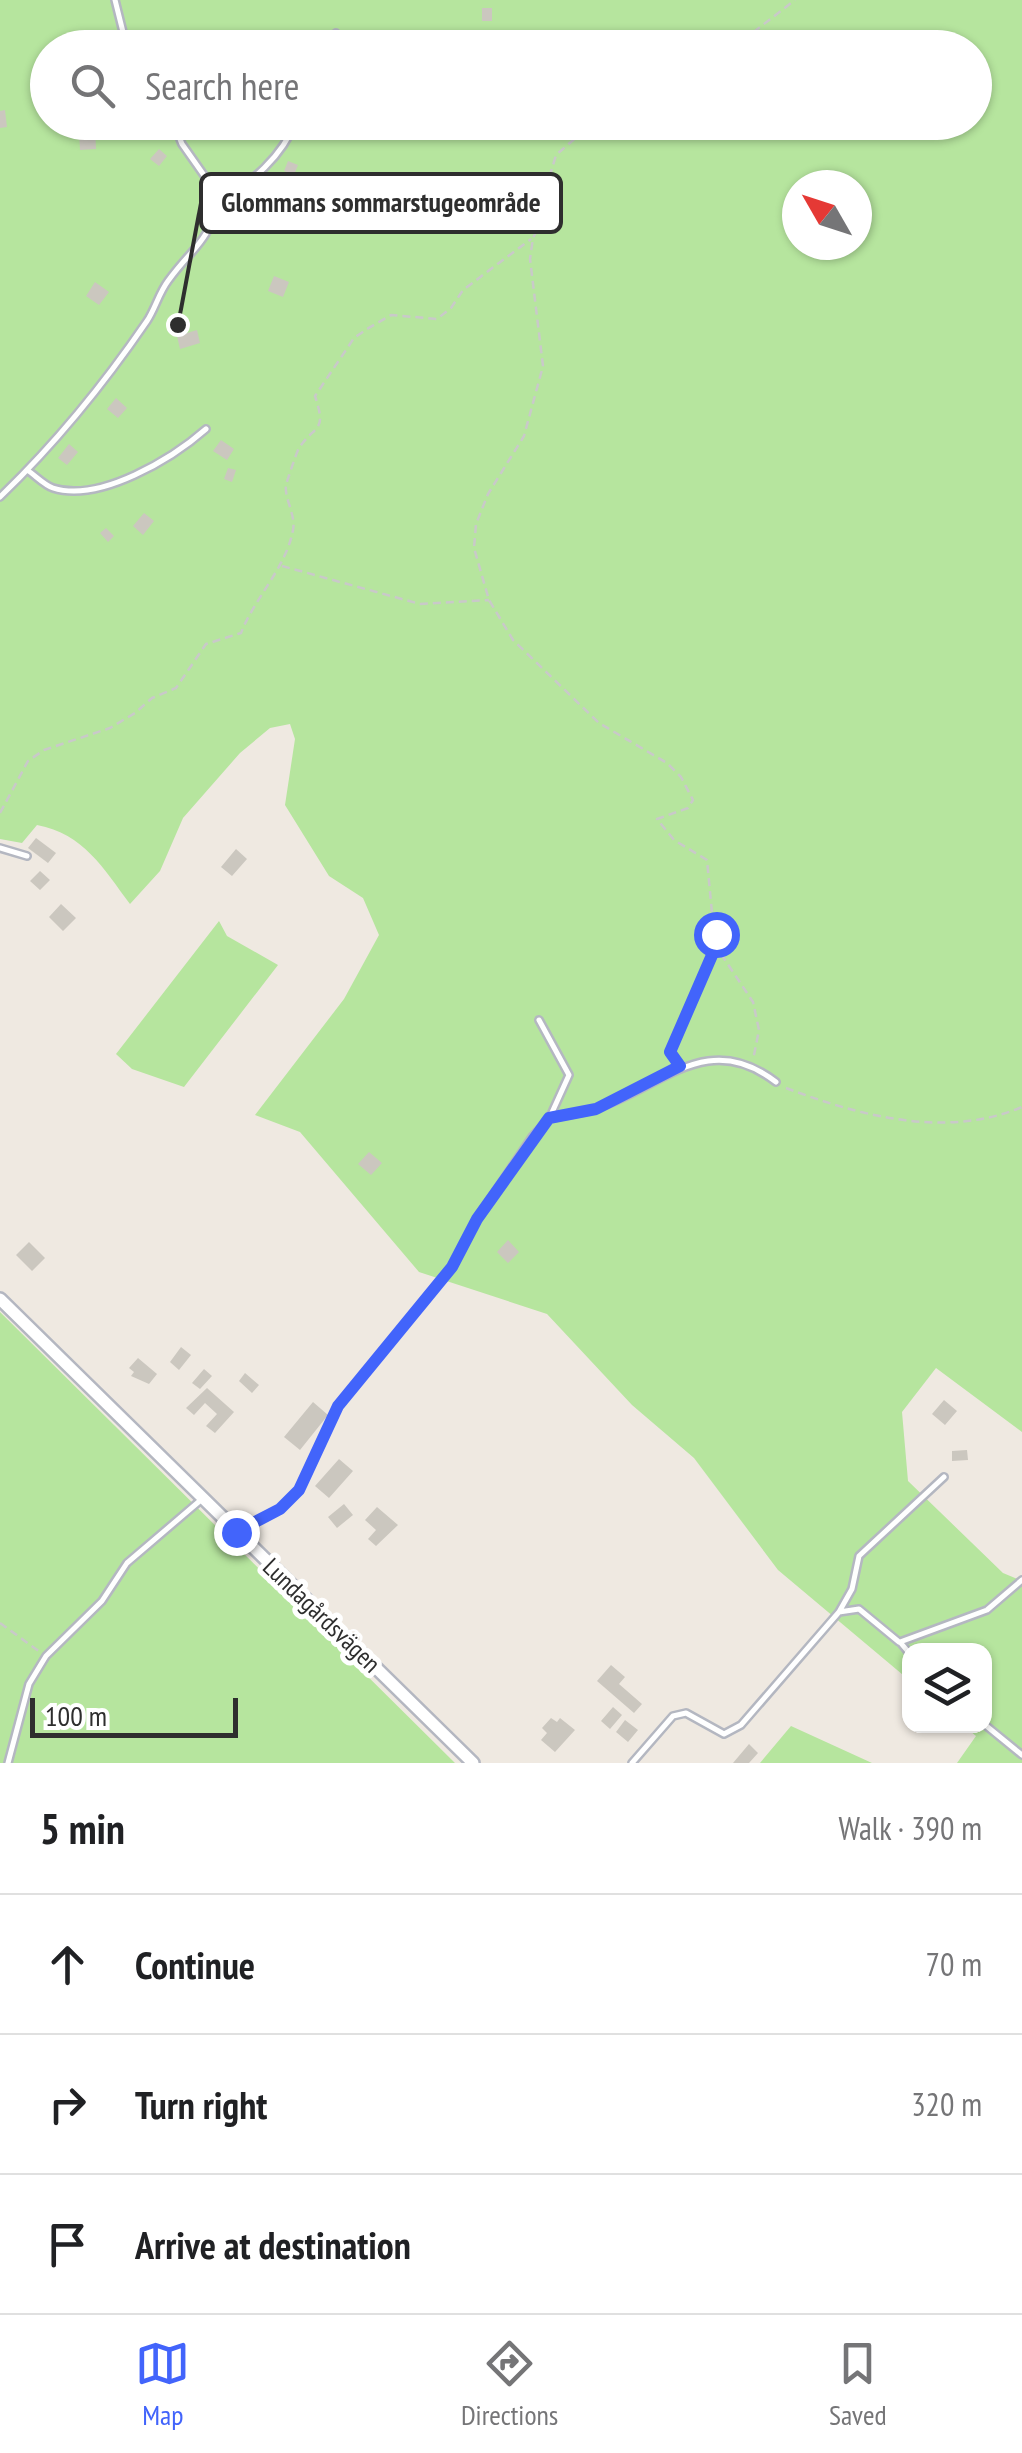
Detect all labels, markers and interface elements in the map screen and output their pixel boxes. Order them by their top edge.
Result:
search box [30,30,992,140]
icon: search [65,58,120,113]
text: Search here [145,61,299,110]
north arrow [782,170,872,260]
callout: Glommans sommarstugeområde [201,174,561,232]
text: Glommans sommarstugeområde [221,183,541,220]
route start [694,912,740,958]
route end [214,1510,260,1556]
street label: Lundagårdsvägen [256,1551,388,1679]
map controls [902,1643,992,1733]
button: layers [902,1643,992,1733]
scale bar [30,1693,238,1738]
text: 100 m [45,1697,107,1734]
text: 5 min [40,1801,125,1856]
text: Walk · 390 m [838,1807,982,1849]
icon: ahead [40,1937,95,1992]
text: Continue [135,1940,255,1989]
text: 70 m [926,1943,982,1985]
icon: right [40,2077,95,2132]
text: Turn right [135,2080,267,2129]
text: 320 m [911,2083,982,2125]
icon: arrive [40,2217,95,2272]
text: Arrive at destination [135,2220,411,2269]
tab: Map [135,2336,190,2433]
tab: Directions [461,2336,558,2433]
tab: Saved [829,2336,887,2433]

